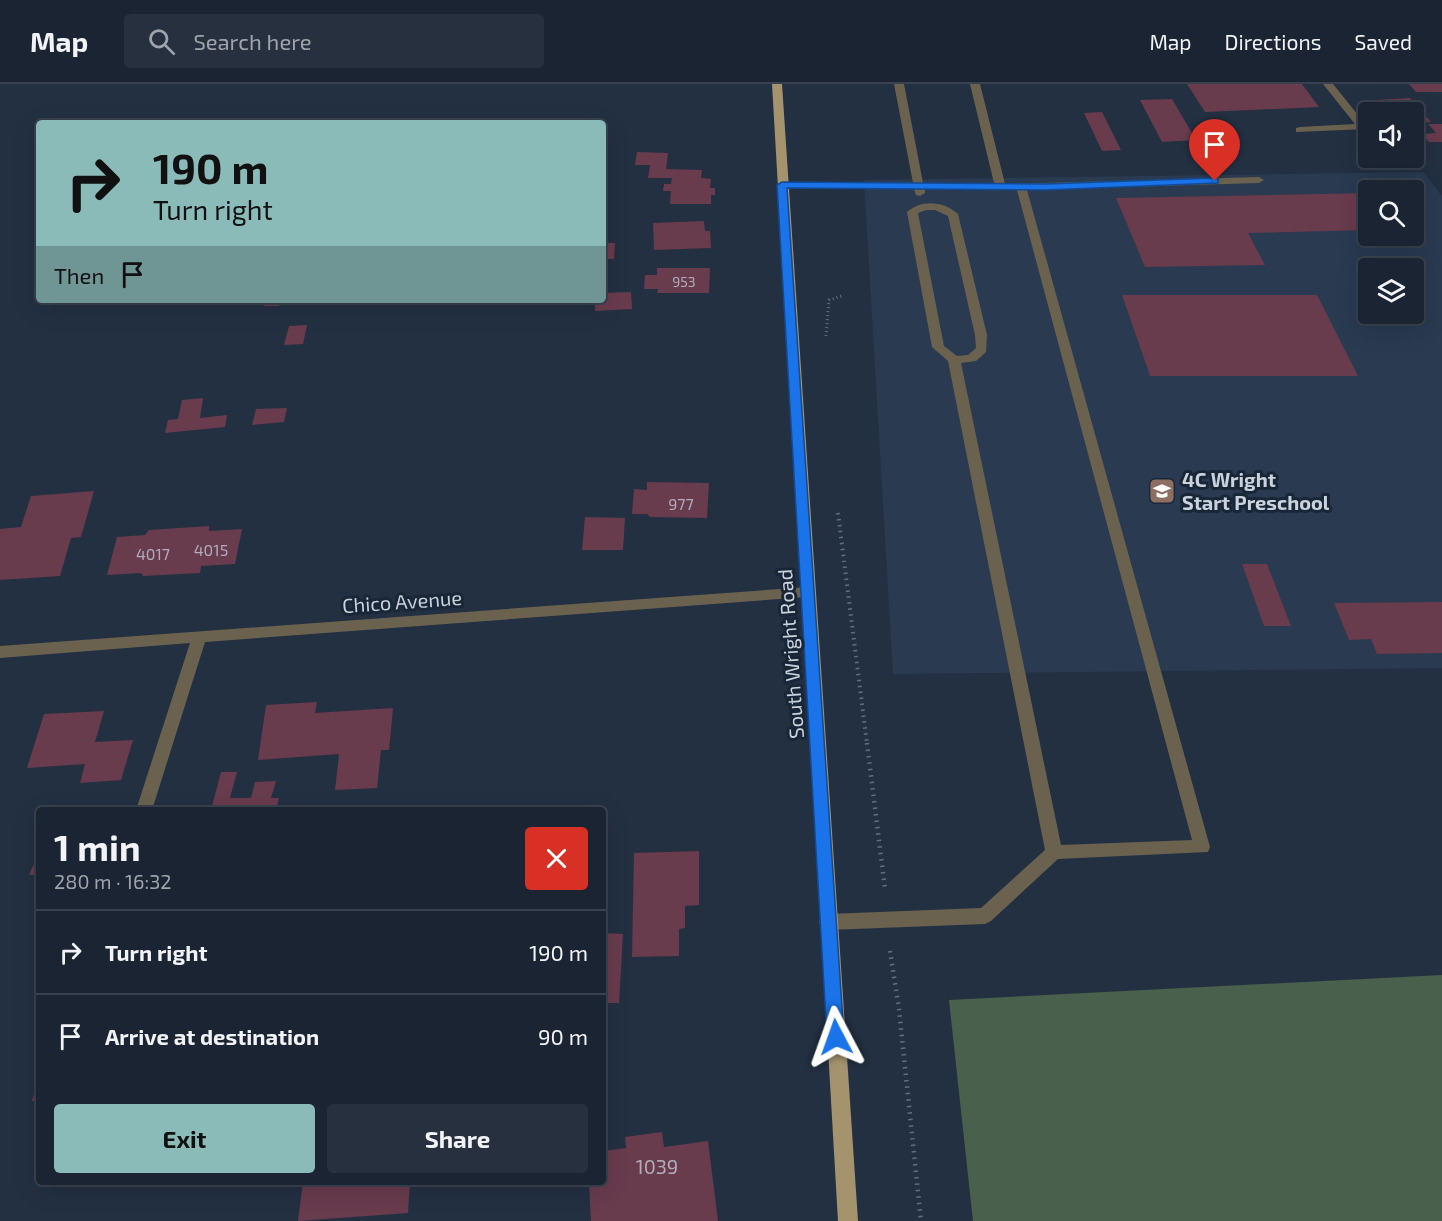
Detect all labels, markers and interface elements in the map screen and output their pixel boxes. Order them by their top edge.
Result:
search box [124,14,544,68]
text: Map [30,24,88,58]
icon: search [145,25,178,58]
text: Search here [193,28,312,54]
text: Map [1149,29,1192,54]
text: Directions [1225,29,1321,54]
text: Saved [1354,29,1412,54]
map controls [1358,102,1424,324]
button: sound [1358,102,1424,168]
pin [1189,119,1240,181]
icon: arrive [1198,128,1231,161]
text: 190 m [153,142,269,192]
icon: right [54,144,132,222]
button: search [1358,180,1424,246]
text: Turn right [153,193,273,225]
icon: arrive [116,258,149,291]
button: layers [1358,258,1424,324]
text: Then [54,262,104,288]
house number: 953 [672,273,696,290]
place label: 4C Wright Start Preschool [1182,467,1330,514]
school or university icon: 4C Wright Start Preschool [1147,476,1177,506]
house number: 977 [668,494,694,513]
house number: 4015 [194,540,228,559]
house number: 4017 [136,544,170,563]
street label: South Wright Road [772,568,808,740]
street label: Chico Avenue [341,585,463,617]
text: 1 min [54,825,141,868]
button: close [525,827,588,890]
text: 280 m · 16:32 [54,869,172,893]
icon: right [54,936,87,969]
text: Turn right [105,939,207,965]
text: 190 m [529,939,588,965]
position arrow [804,1005,868,1069]
icon: arrive [54,1020,87,1053]
text: Arrive at destination [105,1023,319,1049]
text: 90 m [538,1023,588,1049]
button: Exit [54,1104,315,1173]
button: Share [327,1104,588,1173]
house number: 1039 [636,1154,678,1178]

